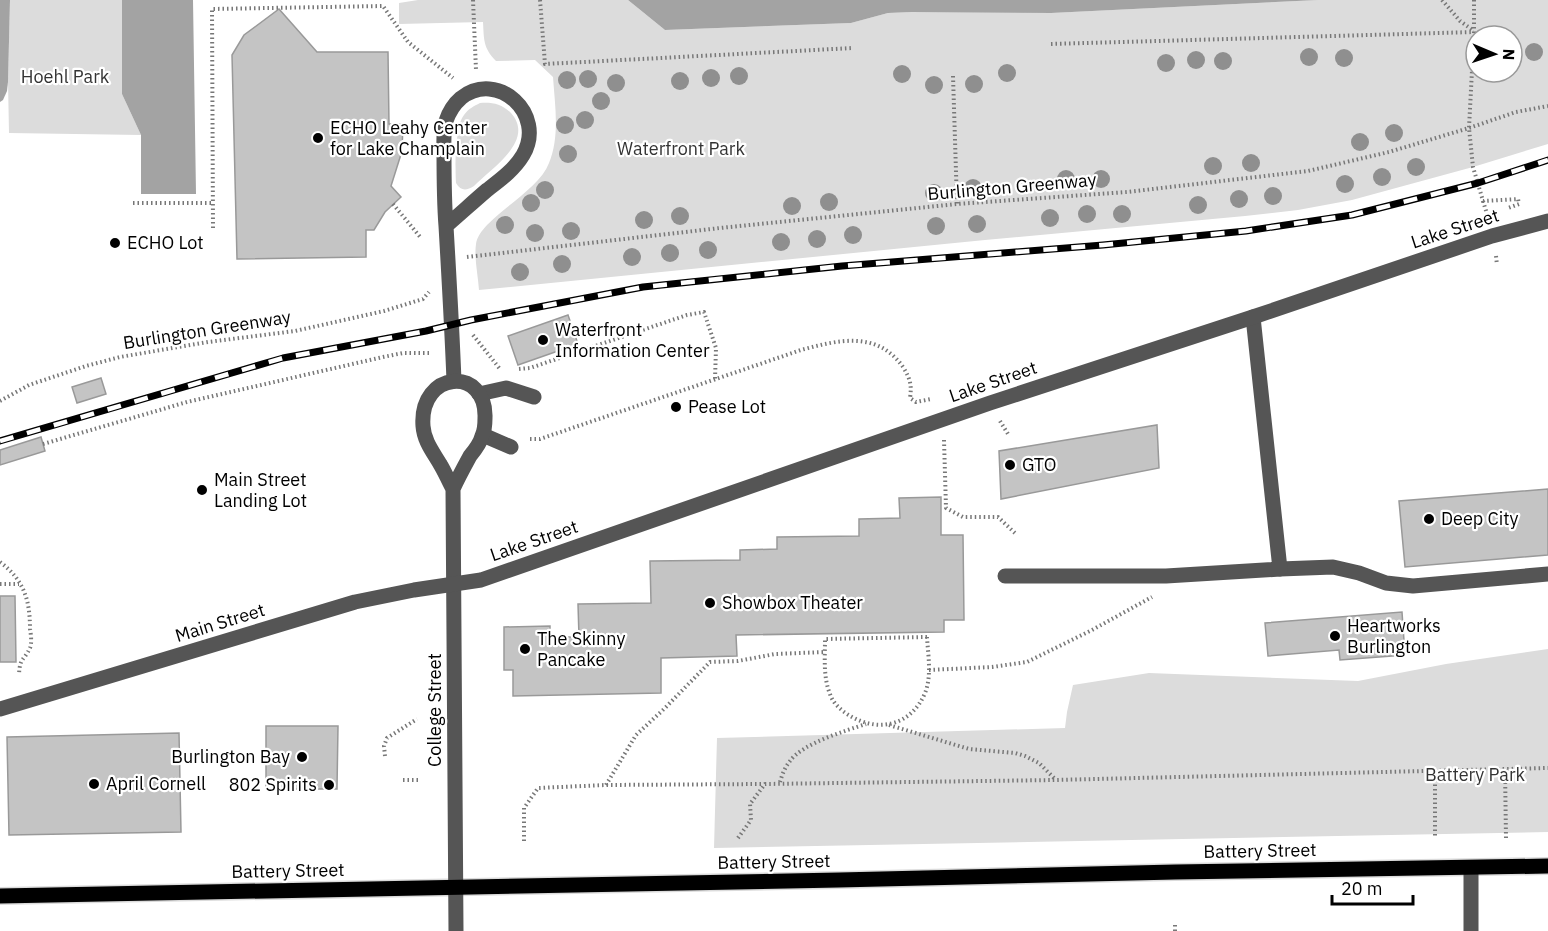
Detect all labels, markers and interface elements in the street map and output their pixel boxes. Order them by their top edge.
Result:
north arrow [1464,24,1524,84]
text: N [1499,48,1519,61]
park label: Hoehl Park [21,65,110,88]
place label: ECHO Leahy Center for Lake Champlain [330,116,487,160]
marker: ECHO Leahy Center for Lake Champlain [311,131,325,145]
park label: Waterfront Park [617,137,745,160]
street label: Burlington Greenway [926,168,1097,205]
street label: Lake Street [1408,203,1502,254]
place label: ECHO Lot [127,231,204,254]
marker: ECHO Lot [108,236,122,250]
street label: Burlington Greenway [121,305,292,354]
place label: Waterfront Information Center [555,318,710,362]
marker: Waterfront Information Center [536,333,550,347]
street label: Lake Street [946,356,1040,407]
place label: Pease Lot [688,395,766,418]
marker: Pease Lot [669,400,683,414]
place label: GTO [1022,453,1057,476]
marker: GTO [1003,458,1017,472]
place label: Main Street Landing Lot [214,468,307,512]
marker: Main Street Landing Lot [195,483,209,497]
place label: Deep City [1441,507,1519,530]
marker: Deep City [1422,512,1436,526]
street label: Lake Street [487,515,581,566]
place label: Showbox Theater [722,591,863,614]
marker: Showbox Theater [703,596,717,610]
street label: Main Street [172,598,267,647]
place label: Heartworks Burlington [1347,614,1441,658]
place label: The Skinny Pancake [537,627,625,671]
marker: Heartworks Burlington [1328,629,1342,643]
marker: The Skinny Pancake [518,642,532,656]
street label: College Street [423,653,446,767]
place label: Burlington Bay [171,745,290,768]
marker: Burlington Bay [295,750,309,764]
park label: Battery Park [1425,763,1526,786]
place label: April Cornell [106,772,206,795]
place label: 802 Spirits [229,773,317,796]
marker: April Cornell [87,777,101,791]
marker: 802 Spirits [322,778,336,792]
street label: Battery Street [1203,838,1317,863]
street label: Battery Street [717,849,831,874]
street label: Battery Street [231,858,345,883]
scale bar [1332,868,1413,906]
text: 20 m [1341,877,1383,900]

